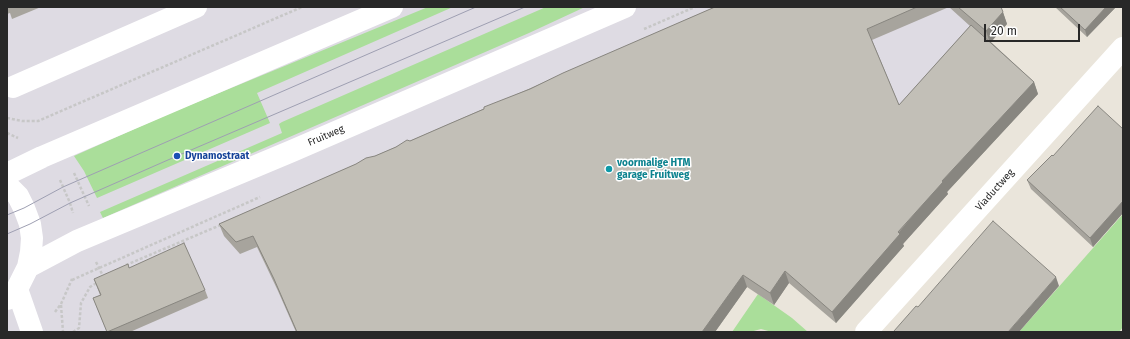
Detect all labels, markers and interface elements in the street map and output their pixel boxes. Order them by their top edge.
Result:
scale bar [986,16,1082,42]
text: 20 m [991,24,1017,38]
street label: Fruitweg [306,123,346,149]
place label: Dynamostraat [185,150,249,162]
marker: Dynamostraat [172,151,182,161]
place label: voormalige HTM garage Fruitweg [617,157,690,180]
marker: voormalige HTM garage Fruitweg [604,164,614,174]
street label: Viaductweg [973,167,1017,213]

